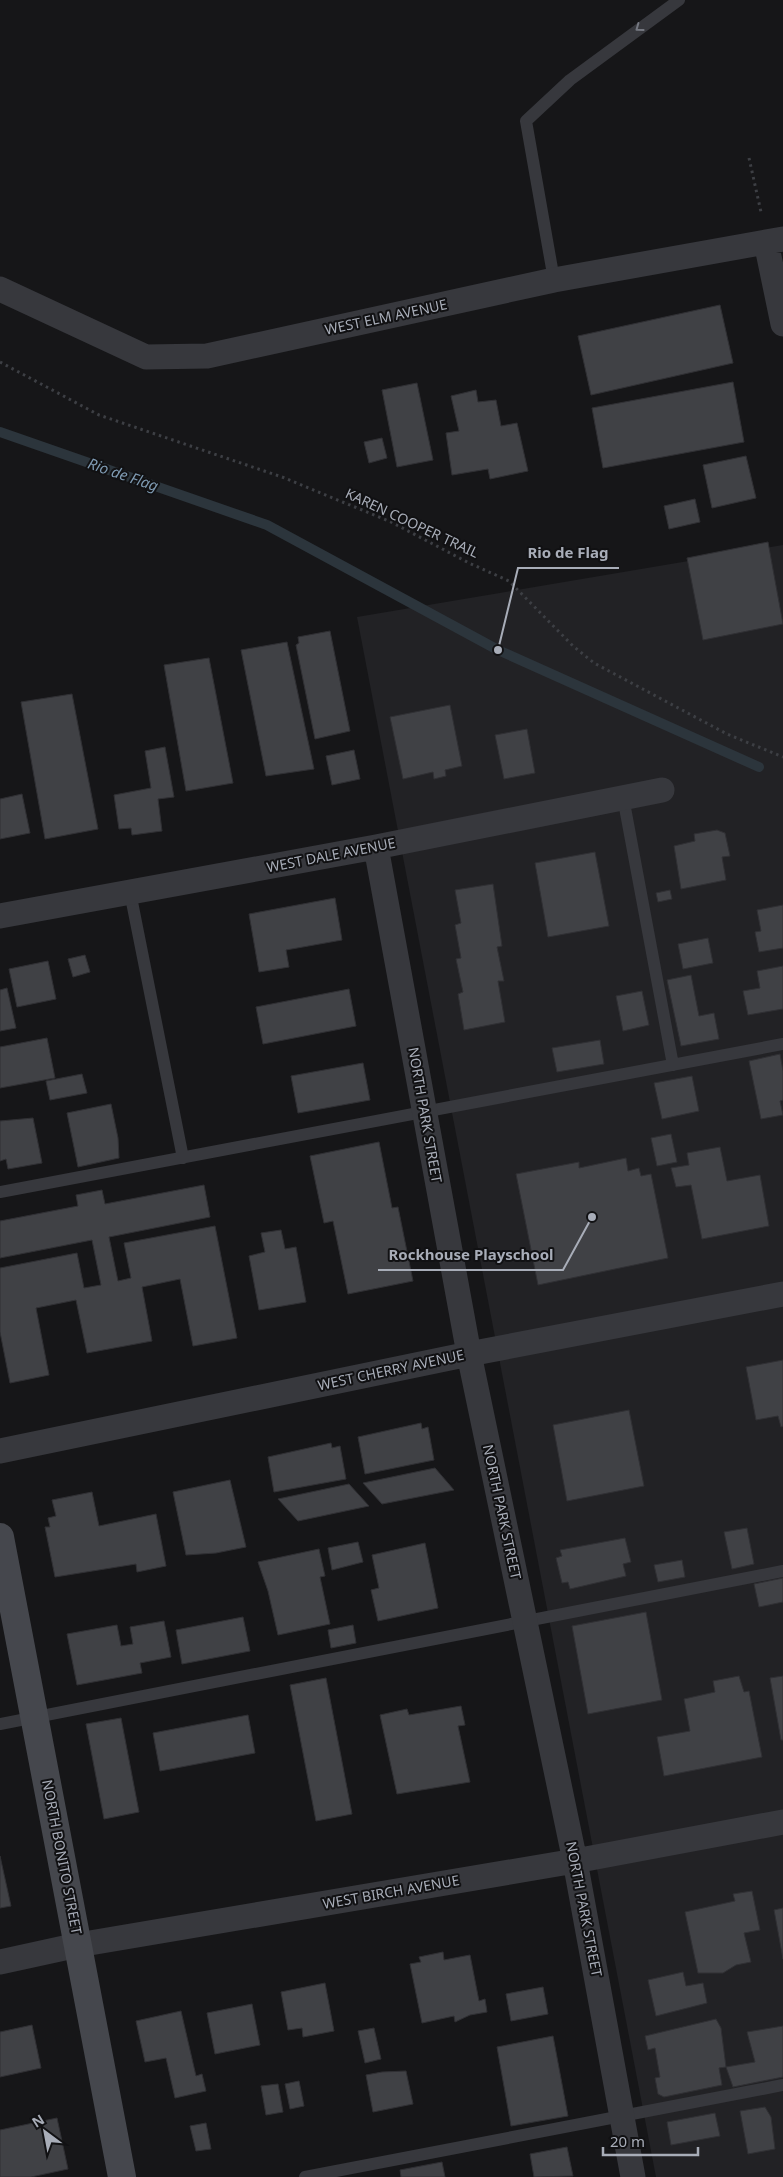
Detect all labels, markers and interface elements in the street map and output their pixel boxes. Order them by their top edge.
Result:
one-way arrow [635,22,645,31]
street label: WEST ELM AVENUE [323,294,449,339]
water label: Rio de Flag [85,453,161,496]
street label: KAREN COOPER TRAIL [343,483,482,562]
callout: Rio de Flag [518,538,619,568]
text: Rio de Flag [527,542,609,562]
street label: WEST DALE AVENUE [265,833,397,876]
street label: NORTH PARK STREET [404,1046,447,1184]
callout: Rockhouse Playschool [378,1240,563,1270]
text: Rockhouse Playschool [388,1244,554,1264]
street label: WEST CHERRY AVENUE [316,1345,466,1394]
street label: NORTH PARK STREET [479,1443,526,1581]
street label: NORTH BONITO STREET [38,1778,87,1936]
street label: NORTH PARK STREET [562,1840,607,1978]
street label: WEST BIRCH AVENUE [321,1870,461,1913]
north arrow [20,2107,70,2157]
text: N [28,2109,48,2132]
scale bar [603,2124,698,2156]
text: 20 m [610,2131,645,2151]

